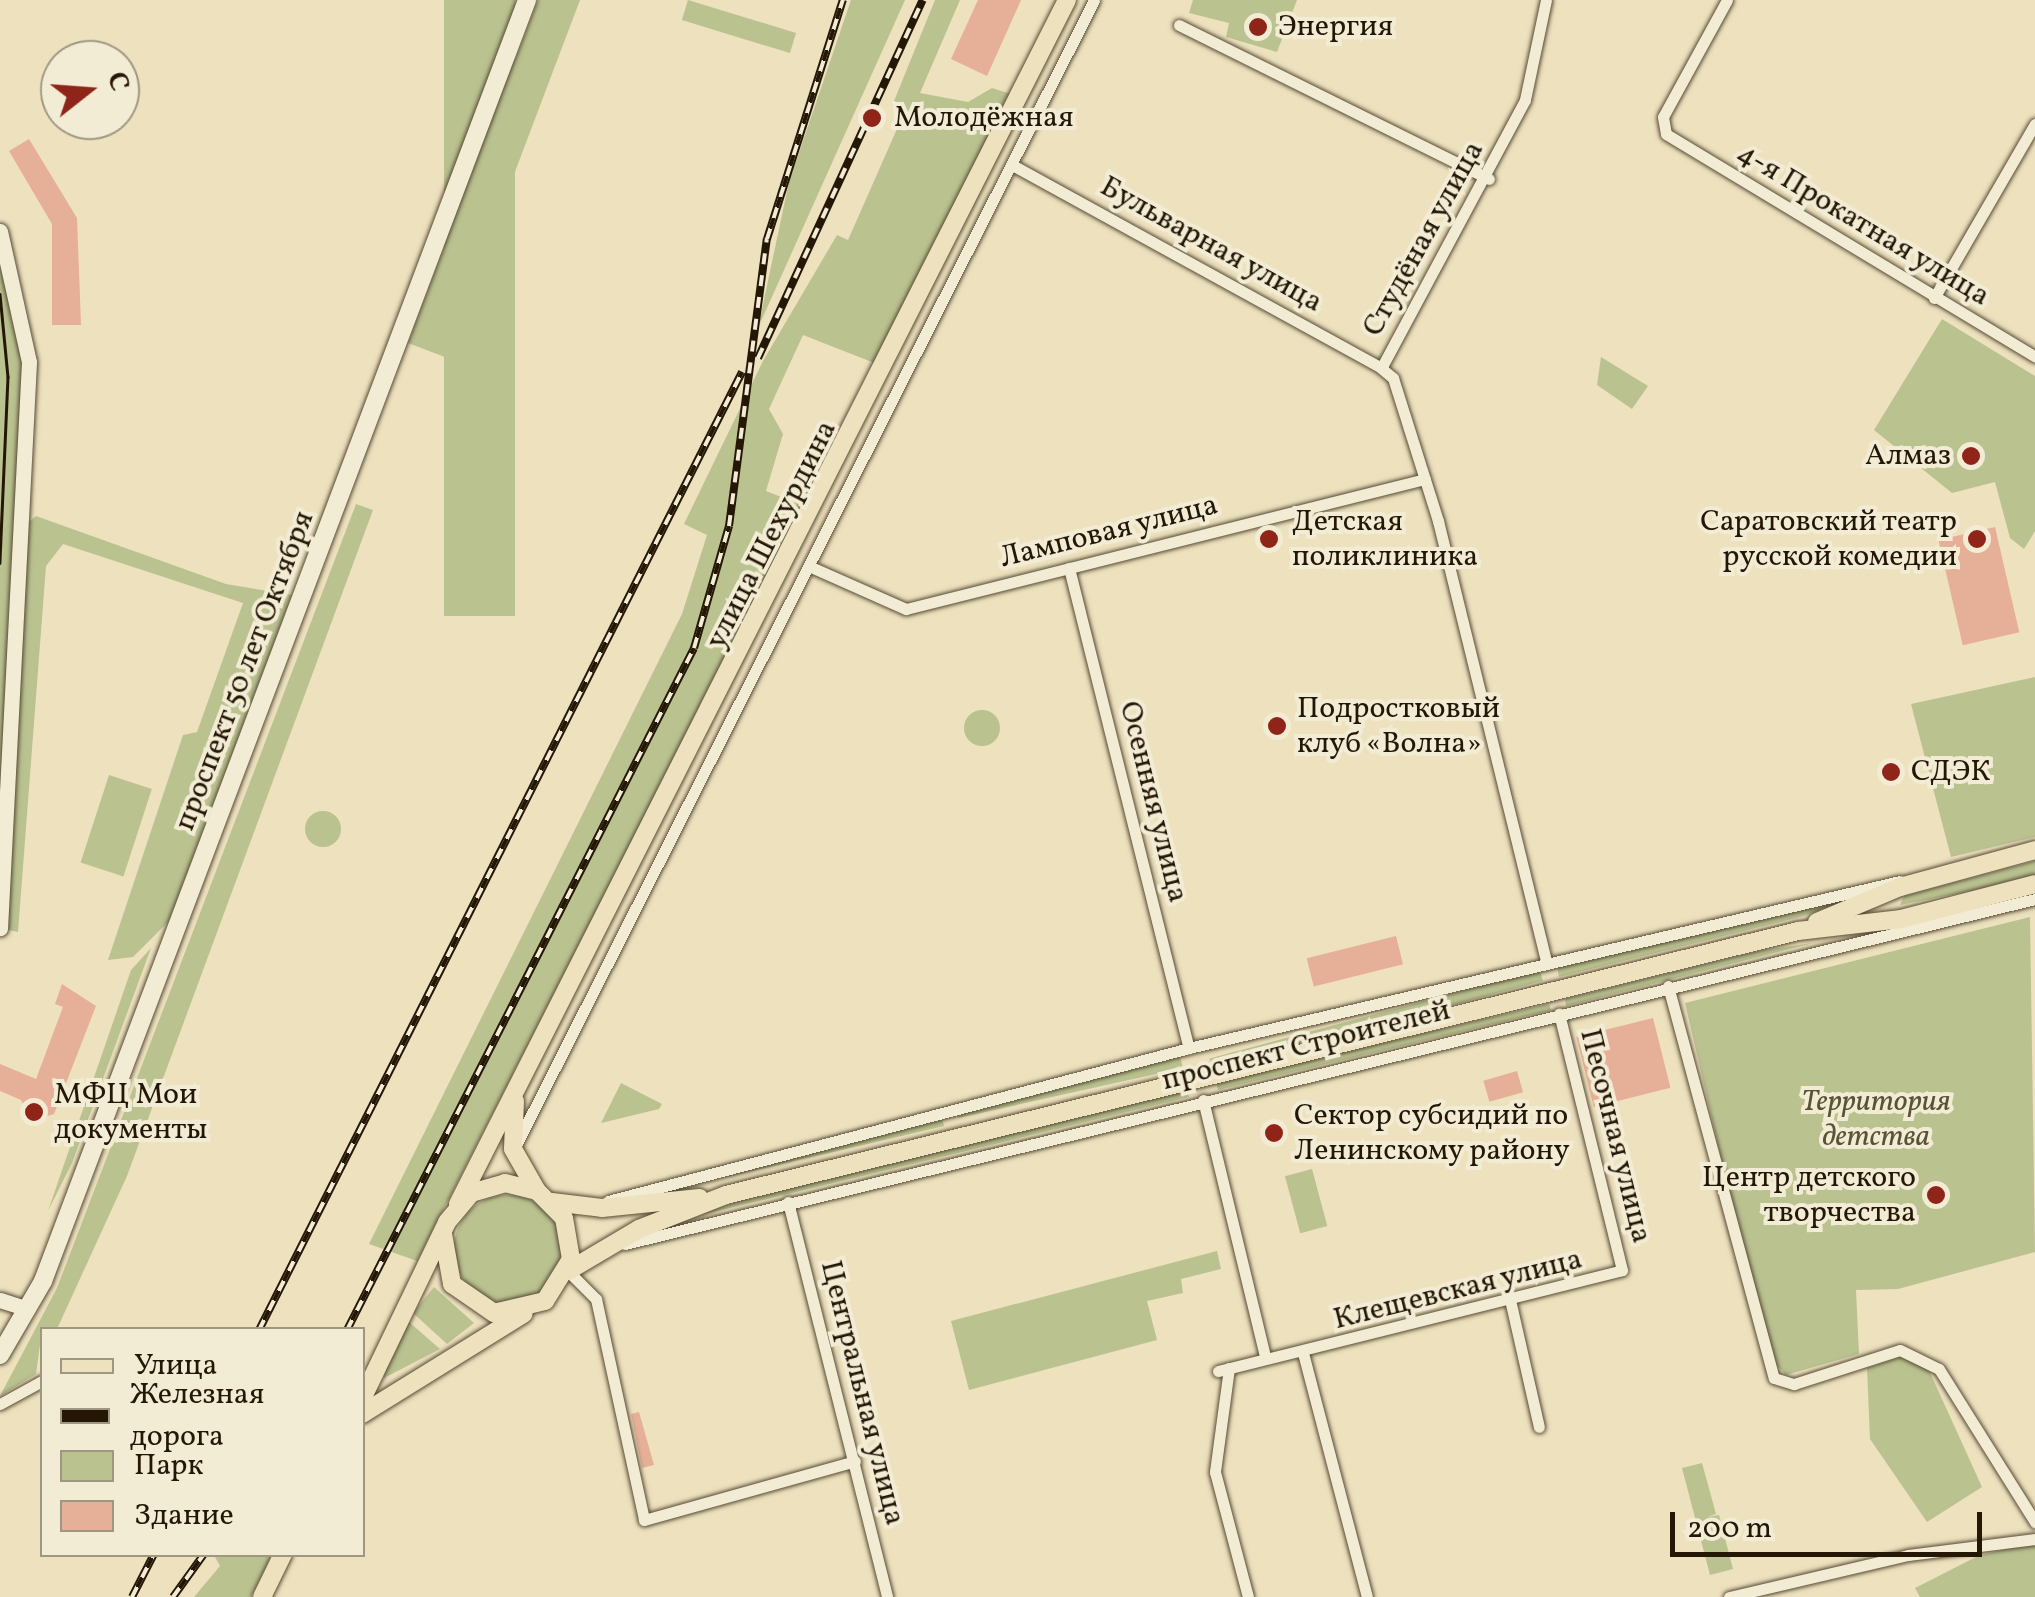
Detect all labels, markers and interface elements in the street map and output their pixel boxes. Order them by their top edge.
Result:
place label: Энергия [1278,9,1393,45]
marker: Энергия [1247,16,1269,38]
north arrow [40,40,140,140]
text: С [96,67,139,96]
place label: Молодёжная [894,100,1074,136]
marker: Молодёжная [859,105,885,131]
street label: Студёная улица [1355,135,1493,343]
street label: 4-я Прокатная улица [1730,135,1996,315]
street label: Бульварная улица [1093,169,1329,321]
street label: улица Шехурдина [699,415,845,655]
place label: Алмаз [1865,438,1951,474]
marker: Алмаз [1960,445,1982,467]
street label: Ламповая улица [996,487,1222,577]
place label: Детская поликлиника [1292,504,1478,574]
place label: Саратовский театр русской комедии [1699,504,1957,574]
street label: проспект 50 лет Октября [167,506,323,836]
marker: Детская поликлиника [1256,526,1282,552]
marker: Саратовский театр русской комедии [1966,528,1988,550]
place label: Подростковый клуб «Волна» [1297,691,1500,762]
street label: Осенняя улица [1111,697,1195,907]
marker: Подростковый клуб «Волна» [1266,715,1288,737]
place label: СДЭК [1911,754,1990,790]
marker: СДЭК [1880,761,1902,783]
street label: проспект Строителей [1158,993,1454,1099]
street label: Песочная улица [1571,1025,1659,1247]
place label: МФЦ Мои документы [54,1077,208,1148]
park label: Территория детства [1802,1084,1950,1154]
place label: Сектор субсидий по Ленинскому району [1294,1098,1571,1168]
marker: МФЦ Мои документы [23,1101,45,1123]
marker: Сектор субсидий по Ленинскому району [1263,1122,1285,1144]
place label: Центр детского творчества [1702,1160,1916,1230]
marker: Центр детского творчества [1925,1184,1947,1206]
street label: Клещевская улица [1329,1242,1587,1338]
street label: Центральная улица [812,1256,912,1530]
legend [40,1327,365,1557]
text: Улица [134,1345,217,1387]
text: Железная дорога [130,1374,264,1458]
text: Парк [134,1445,203,1487]
scale bar [1675,1492,1988,1554]
text: Здание [134,1495,234,1537]
text: 200 m [1687,1508,1772,1550]

